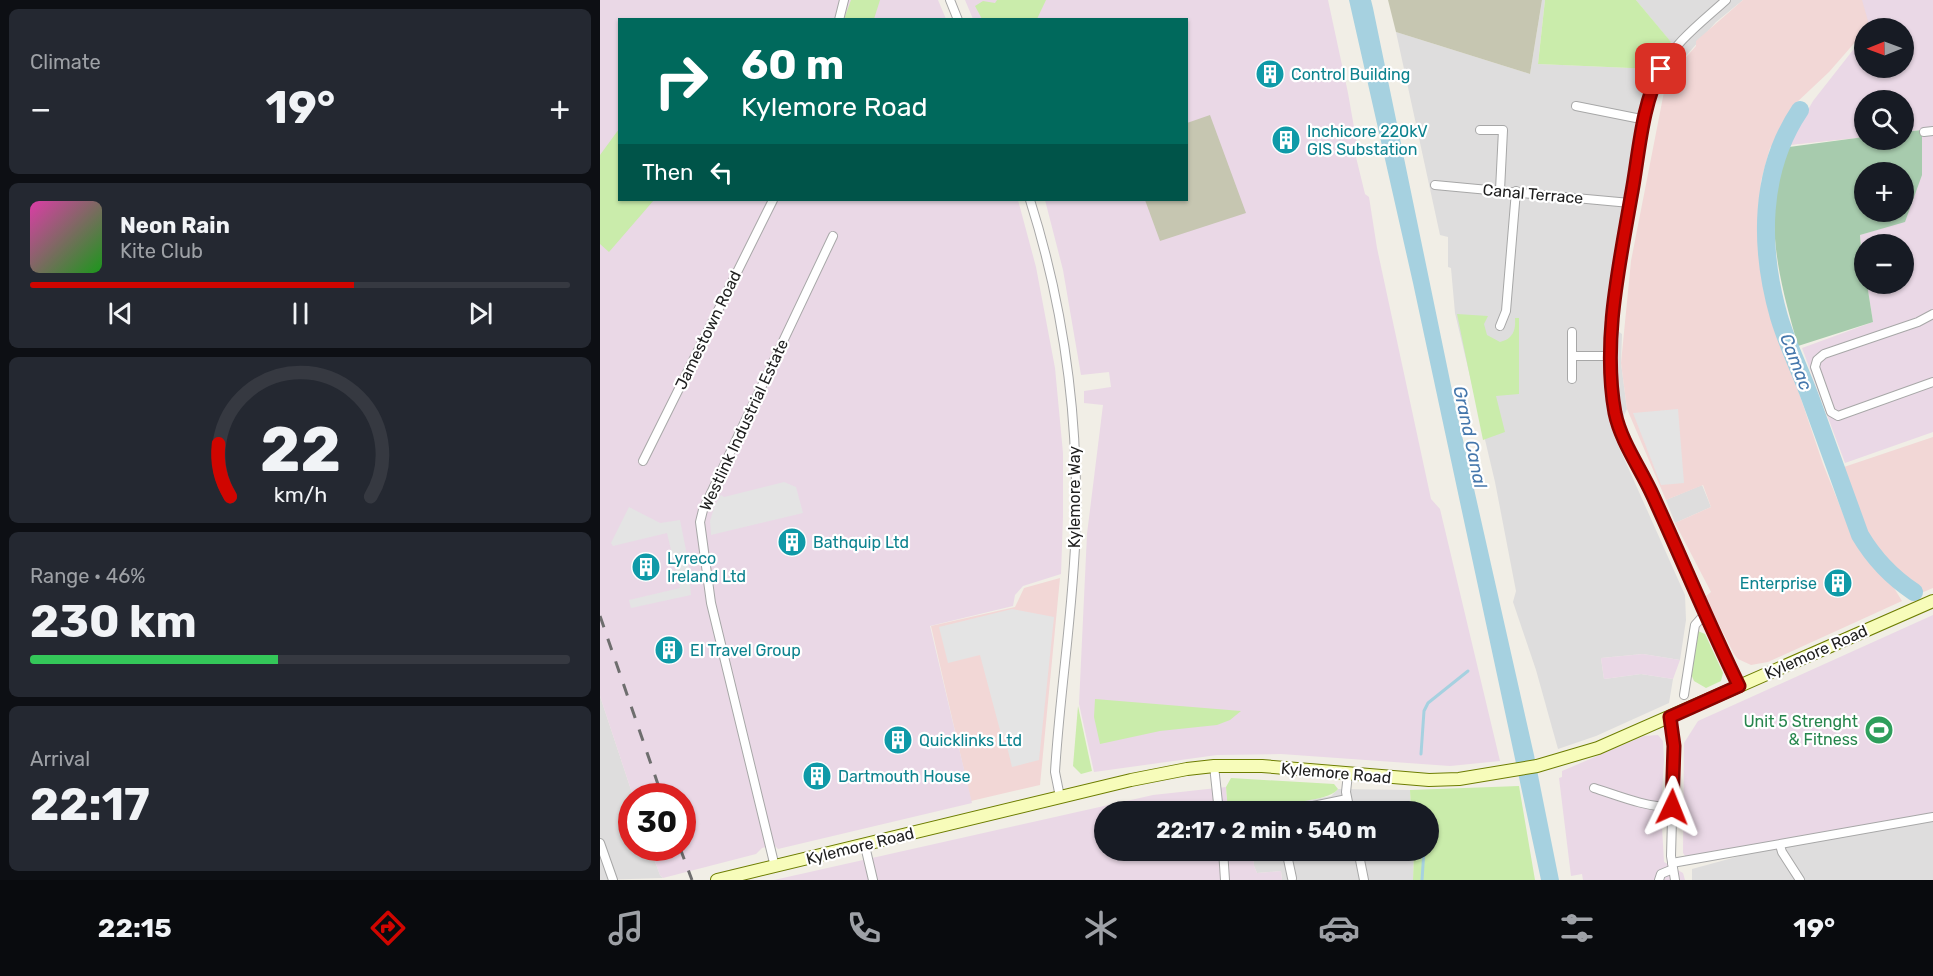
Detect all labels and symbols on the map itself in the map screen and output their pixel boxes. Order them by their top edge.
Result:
north arrow [1854,18,1914,78]
pin [1635,43,1686,94]
building icon: Control Building [1254,58,1286,90]
place label: Control Building [1291,65,1410,84]
place label: Inchicore 220kV GIS Substation [1307,122,1428,159]
building icon: Inchicore 220kV GIS Substation [1270,124,1302,156]
street label: Canal Terrace [1482,180,1584,208]
street label: Jamestown Road [671,267,745,393]
water label: Camac [1775,331,1817,394]
street label: Westlink Industrial Estate [696,336,792,514]
water label: Grand Canal [1448,384,1492,491]
street label: Kylemore Way [1065,446,1084,548]
building icon: Bathquip Ltd [776,526,808,558]
place label: Bathquip Ltd [813,533,909,552]
place label: Lyreco Ireland Ltd [667,549,746,586]
building icon: Lyreco Ireland Ltd [630,551,662,583]
building icon: Enterprise [1822,567,1854,599]
place label: Enterprise [1740,574,1817,593]
street label: Kylemore Road [1762,621,1870,683]
building icon: EI Travel Group [653,634,685,666]
place label: EI Travel Group [690,641,801,660]
place label: Unit 5 Strenght & Fitness [1743,712,1858,749]
sports icon: Unit 5 Strenght & Fitness [1863,714,1895,746]
building icon: Quicklinks Ltd [882,724,914,756]
place label: Quicklinks Ltd [919,731,1022,750]
street label: Kylemore Road [1280,759,1392,787]
building icon: Dartmouth House [801,760,833,792]
place label: Dartmouth House [838,767,971,786]
position arrow [1640,775,1704,839]
speed limit sign: 30 [618,783,696,861]
street label: Kylemore Road [804,823,916,869]

